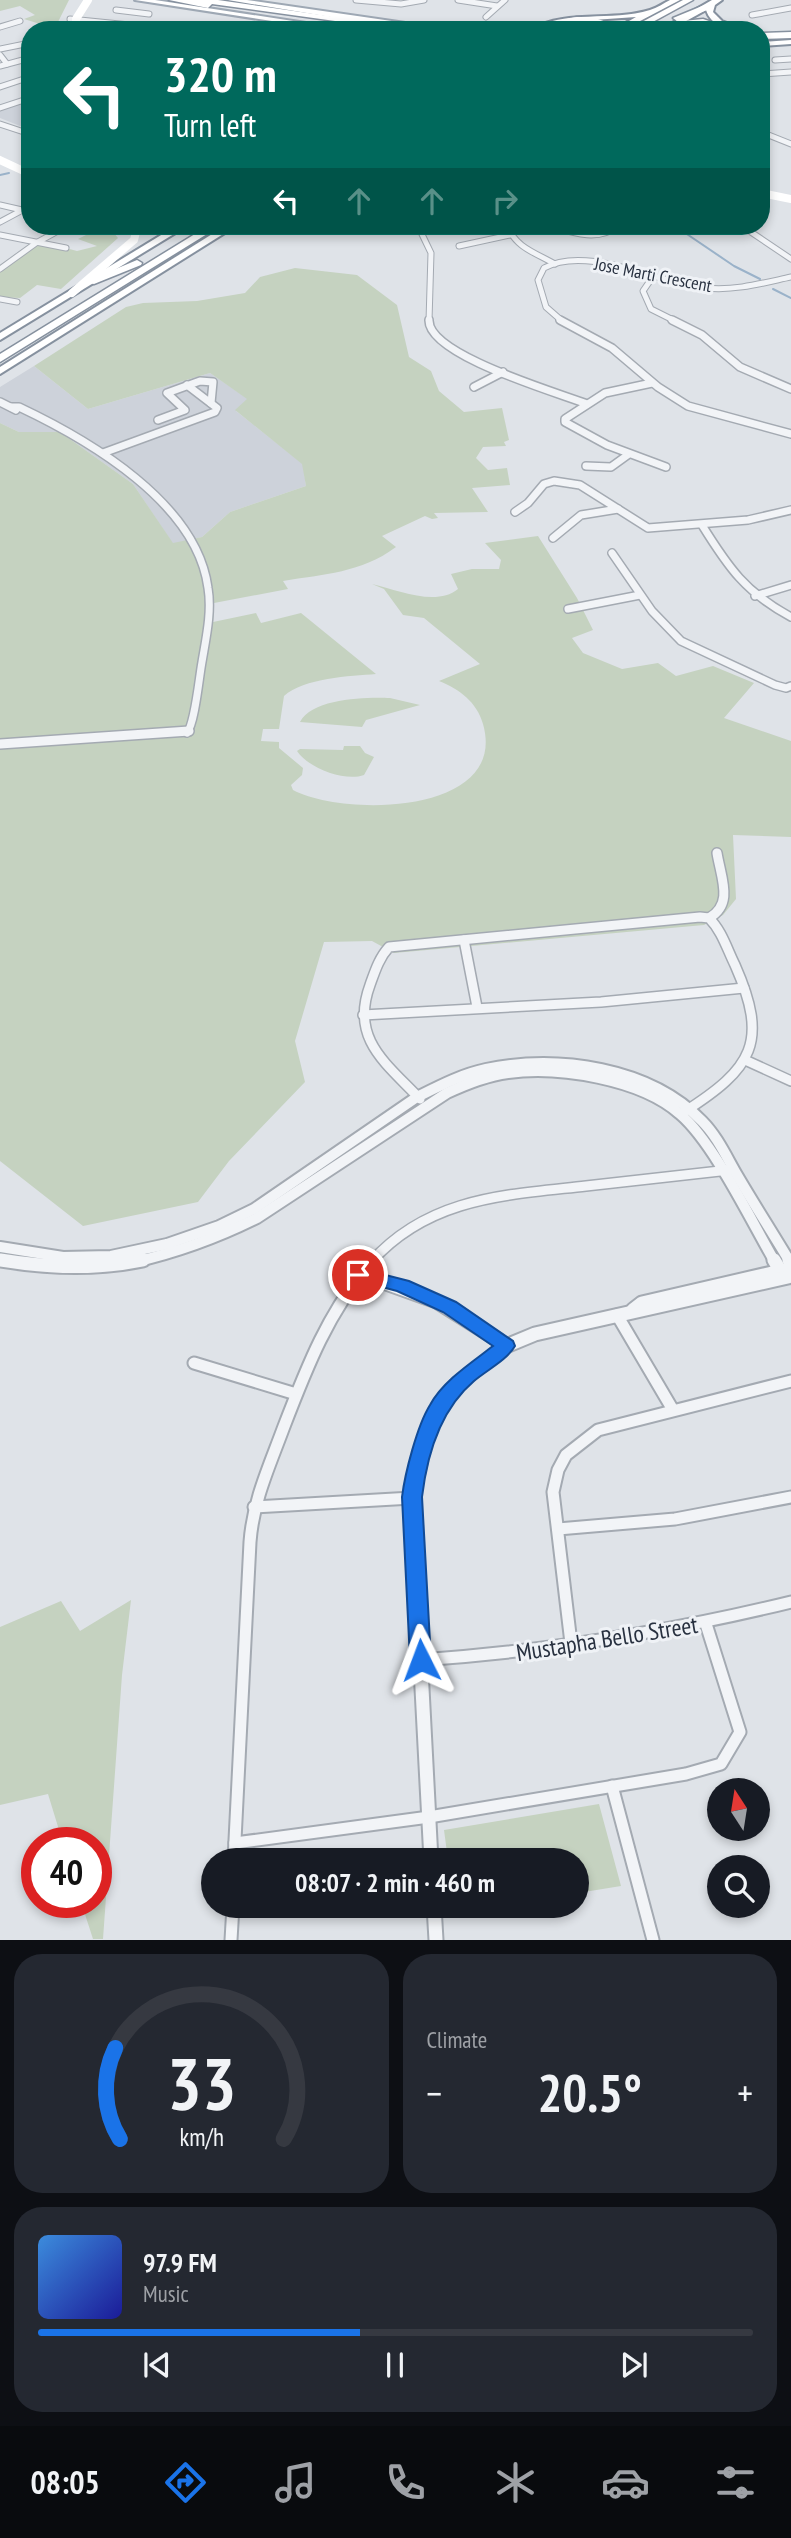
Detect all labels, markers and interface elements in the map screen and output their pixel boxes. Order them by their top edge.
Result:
text: 320 m [164,42,277,106]
icon: left [49,49,140,140]
text: Turn left [164,104,256,146]
icon: left [267,182,305,220]
icon: ahead [340,182,378,220]
icon: ahead [413,182,451,220]
icon: right [486,182,524,220]
street label: Jose Marti Crescent [592,252,714,297]
pin [328,1245,388,1305]
icon: arrive [339,1256,377,1294]
street label: Mustapha Bello Street [514,1609,700,1668]
position arrow [384,1623,458,1697]
north arrow [707,1778,770,1841]
map controls [707,1778,770,1918]
speed limit sign: 40 [21,1827,112,1918]
button: search [707,1855,770,1918]
text: 08:07 · 2 min · 460 m [295,1866,495,1899]
text: Climate [427,2025,487,2054]
text: 33 [166,2036,236,2130]
text: 20.5° [537,2059,642,2126]
text: − [427,2068,442,2117]
text: + [737,2068,753,2117]
text: km/h [179,2121,223,2153]
text: 97.9 FM [143,2246,217,2279]
text: Music [143,2279,189,2308]
icon: previous [138,2346,176,2384]
icon: pause [376,2346,414,2384]
icon: next [615,2346,653,2384]
icon: directions [161,2458,210,2507]
icon: music [271,2458,320,2507]
icon: phone [381,2458,430,2507]
icon: climate [491,2458,540,2507]
icon: car [601,2458,650,2507]
icon: filters [711,2458,760,2507]
text: 08:05 [31,2461,100,2503]

